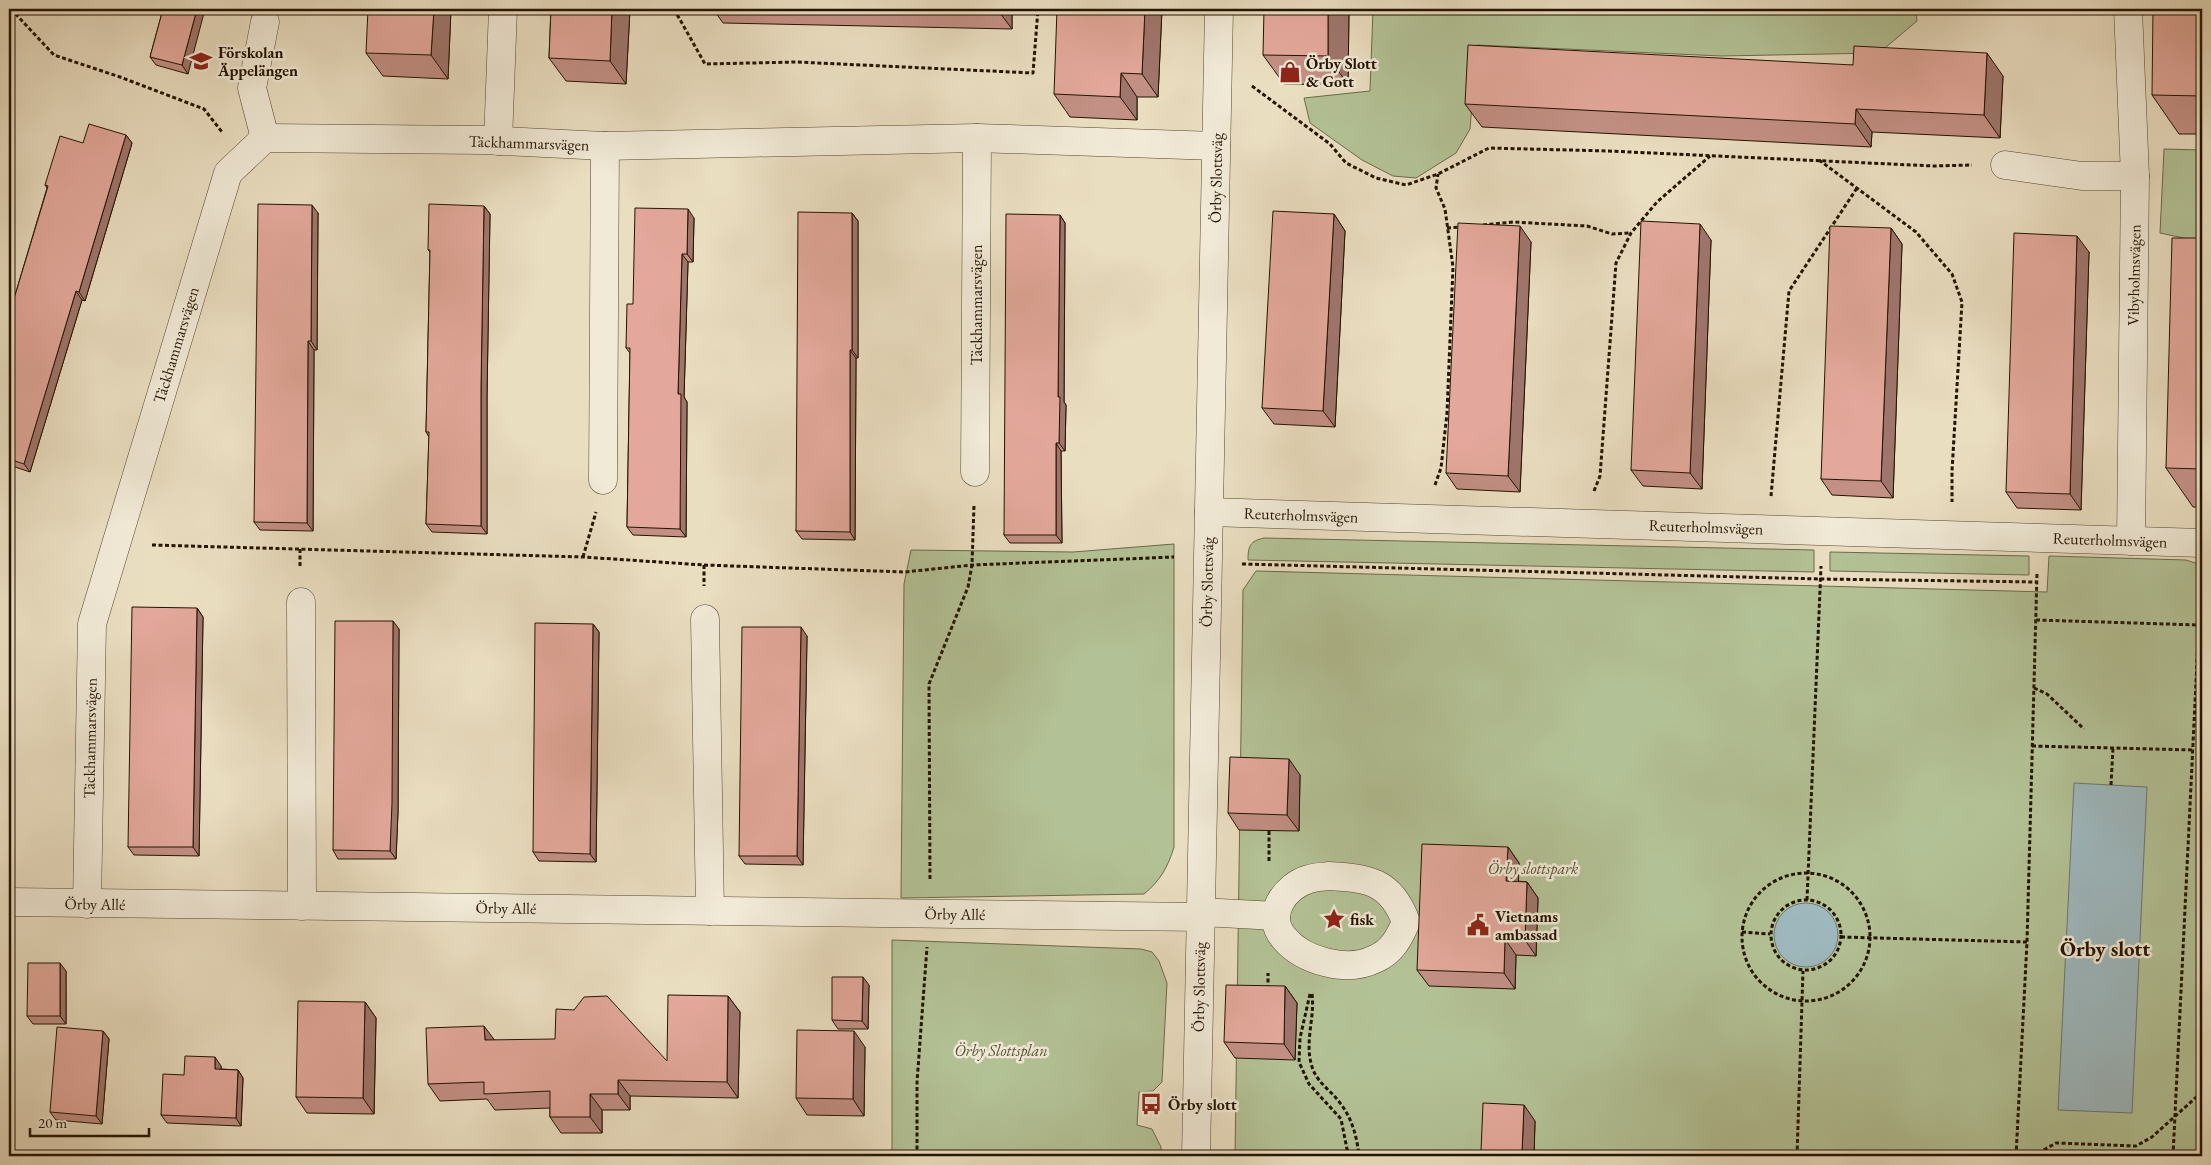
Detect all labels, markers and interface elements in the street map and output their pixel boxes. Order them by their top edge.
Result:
place label: Förskolan Äppelängen [217,42,298,81]
school or university icon: Förskolan Äppelängen [188,48,214,74]
place label: Örby Slott & Gott [1306,53,1377,92]
shop icon: Örby Slott & Gott [1277,59,1303,85]
street label: Täckhammarsvägen [468,130,590,156]
street label: Örby Slottsväg [1205,132,1227,223]
street label: Vibyholmsvägen [2123,224,2145,326]
street label: Täckhammarsvägen [966,244,987,365]
street label: Täckhammarsvägen [148,284,204,406]
street label: Reuterholmsvägen [1243,503,1359,528]
street label: Reuterholmsvägen [1648,515,1764,540]
street label: Reuterholmsvägen [2052,528,2168,553]
street label: Örby Slottsväg [1196,536,1218,627]
street label: Täckhammarsvägen [78,677,102,799]
park label: Örby slottspark [1488,858,1579,879]
street label: Örby Allé [65,893,125,915]
street label: Örby Allé [476,897,536,919]
street label: Örby Allé [925,903,985,925]
place icon: fisk [1321,906,1347,932]
place label: Vietnams ambassad [1495,906,1558,945]
place label: fisk [1350,909,1374,930]
public building icon: Vietnams ambassad [1465,912,1491,938]
district label: Örby slott [2060,935,2150,962]
street label: Örby Slottsväg [1188,941,1210,1032]
park label: Örby Slottsplan [954,1040,1048,1061]
bus stop icon: Örby slott [1138,1091,1164,1117]
place label: Örby slott [1168,1094,1237,1115]
scale bar [30,1105,149,1137]
text: 20 m [38,1113,67,1132]

